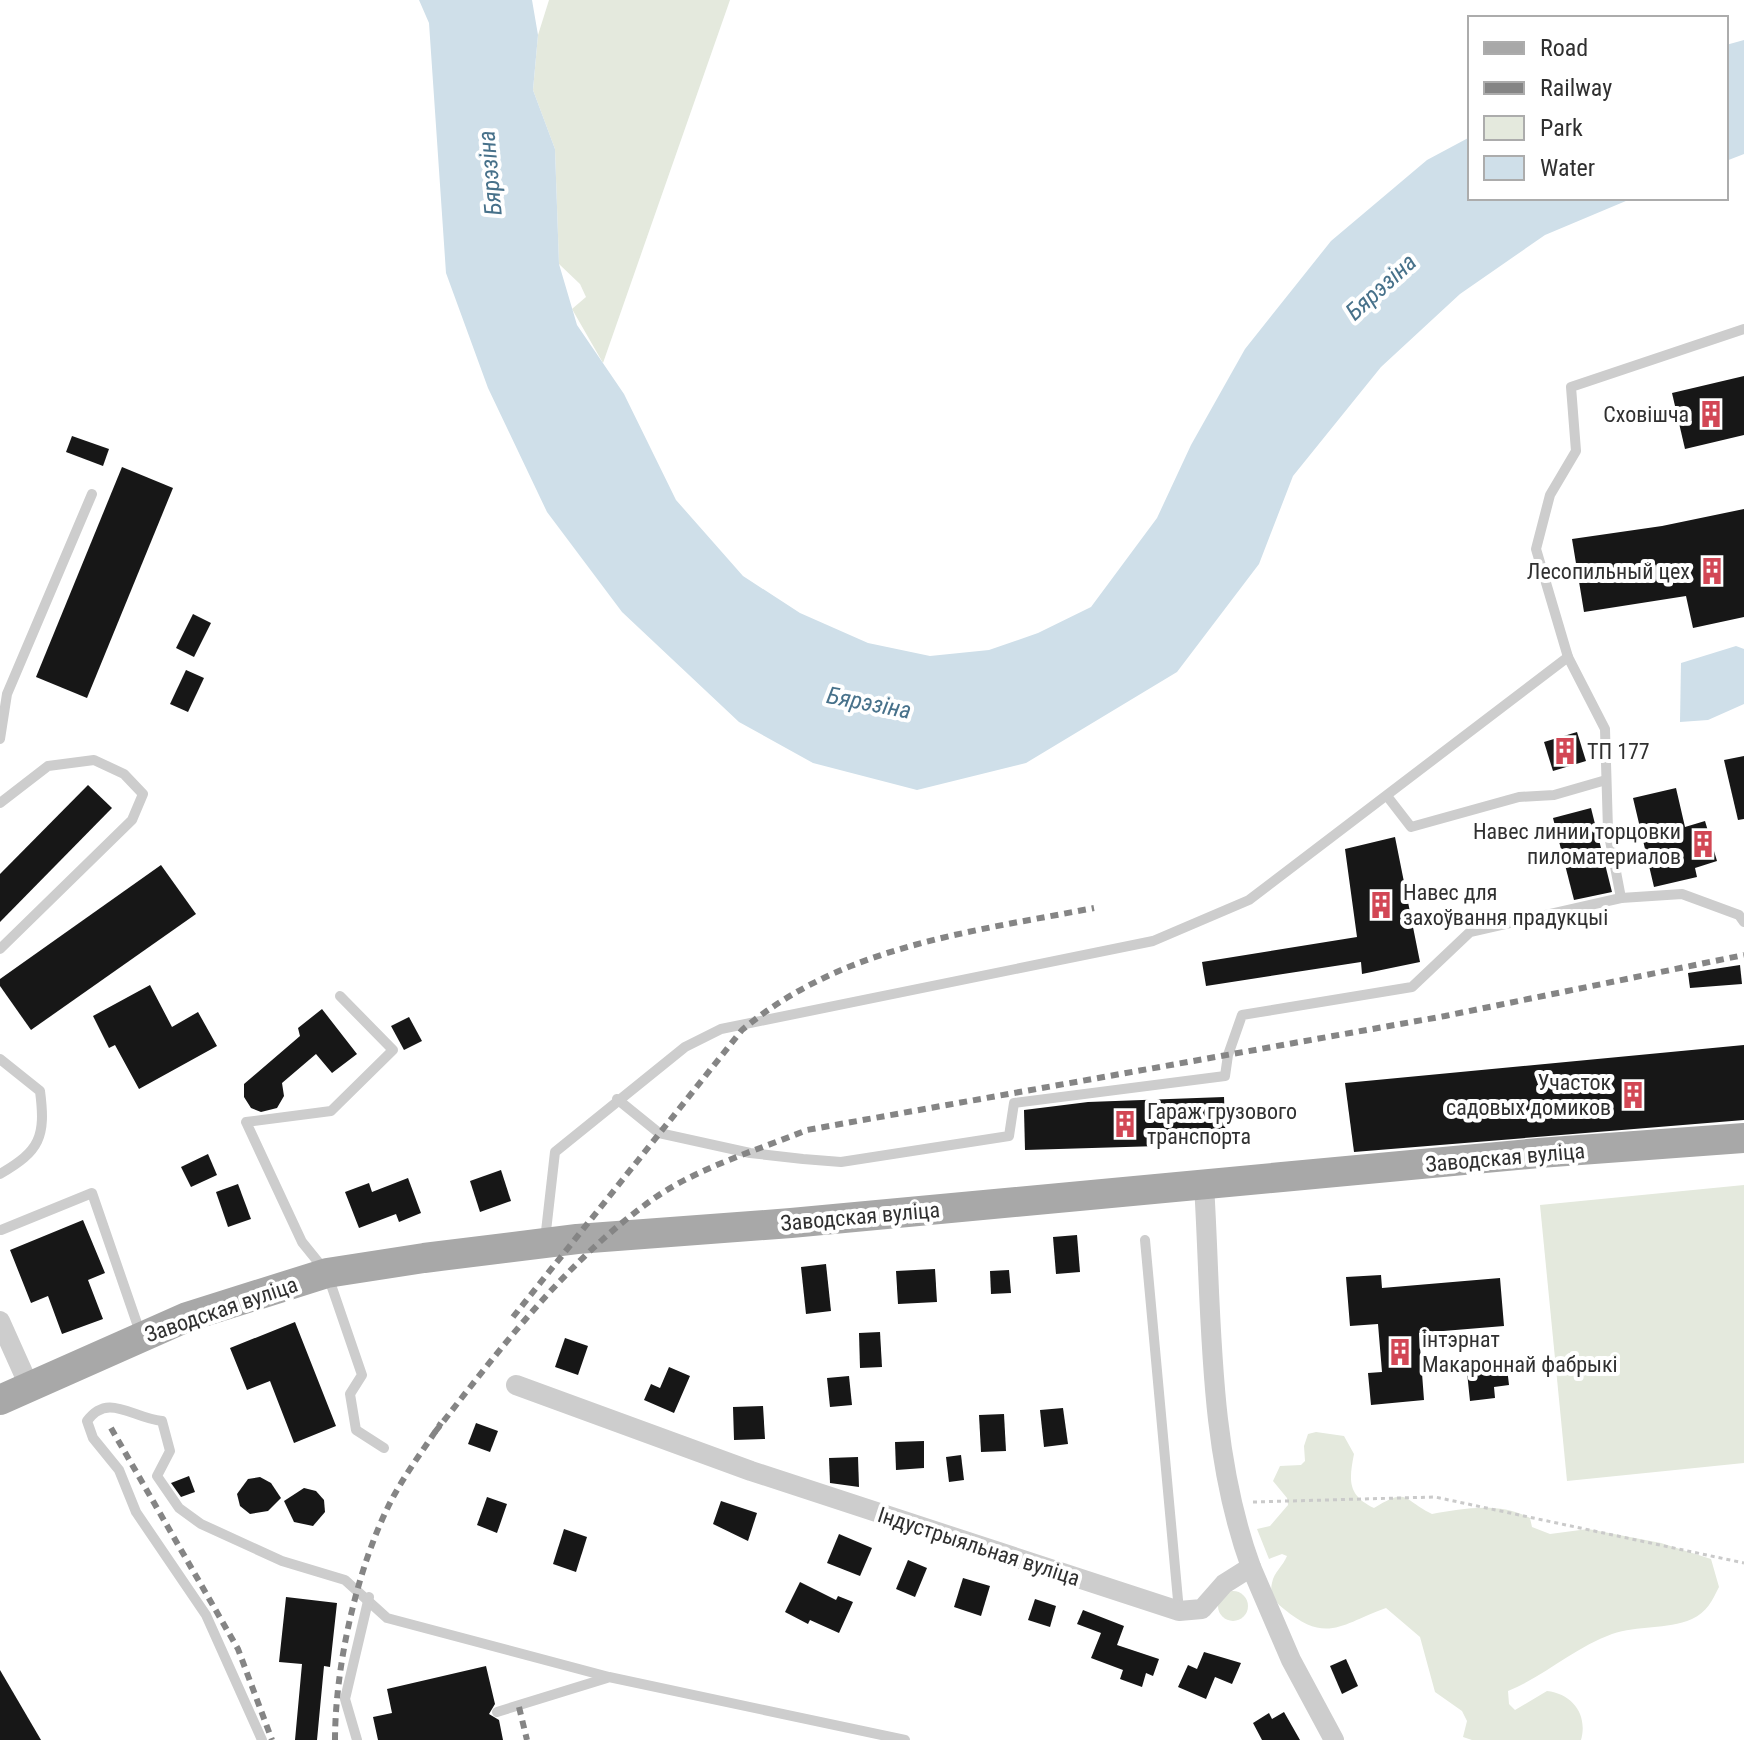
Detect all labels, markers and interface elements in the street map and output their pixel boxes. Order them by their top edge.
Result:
legend [1468,16,1728,200]
text: Road [1540,34,1588,62]
text: Railway [1540,74,1612,102]
text: Park [1540,114,1583,142]
water label: Бярэзіна [472,129,508,217]
text: Water [1540,154,1595,182]
water label: Бярэзіна [1340,248,1422,326]
building icon: Сховішча [1696,399,1726,429]
place label: Сховішча [1603,402,1689,427]
building icon: Лесопильный цех [1697,556,1727,586]
place label: Лесопильный цех [1527,559,1690,584]
water label: Бярэзіна [824,681,914,725]
building icon: ТП 177 [1550,736,1580,766]
place label: ТП 177 [1587,739,1650,764]
place label: Навес линии торцовки пиломатериалов [1473,819,1681,869]
building icon: Навес линии торцовки пиломатериалов [1688,829,1718,859]
place label: Навес для захоўвання прадукцыі [1403,880,1608,930]
building icon: Навес для захоўвання прадукцыі [1366,890,1396,920]
place label: Участок садовых домиков [1446,1070,1611,1120]
building icon: Участок садовых домиков [1618,1080,1648,1110]
place label: Гараж грузового транспорта [1147,1099,1297,1149]
building icon: Гараж грузового транспорта [1110,1109,1140,1139]
street label: Заводская вуліца [1424,1138,1586,1177]
street label: Заводская вуліца [779,1197,941,1236]
street label: Заводская вуліца [141,1272,301,1347]
place label: інтэрнат Макароннай фабрыкі [1422,1327,1618,1377]
building icon: інтэрнат Макароннай фабрыкі [1385,1337,1415,1367]
street label: Індустрыяльная вуліца [875,1502,1083,1591]

